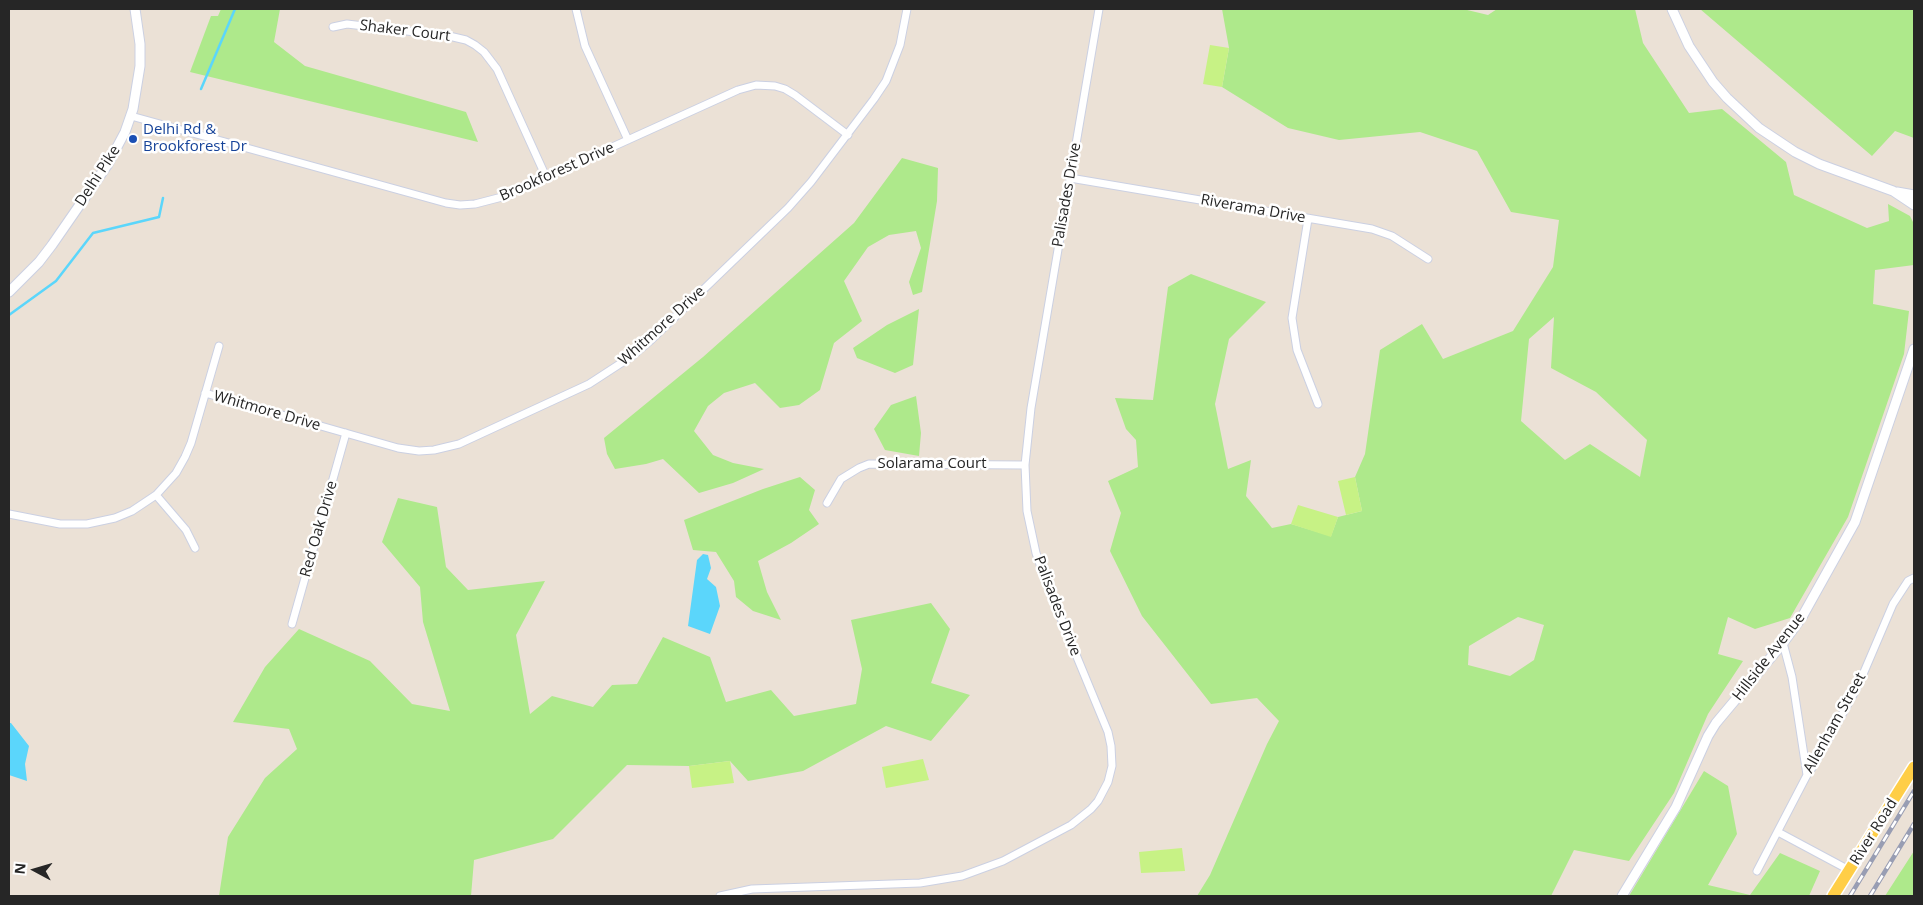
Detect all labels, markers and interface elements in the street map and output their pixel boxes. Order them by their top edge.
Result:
street label: Shaker Court [359,17,451,45]
place label: Delhi Rd & Brookforest Dr [143,121,247,156]
marker: Delhi Rd & Brookforest Dr [127,133,139,145]
street label: Brookforest Drive [497,139,617,205]
street label: Palisades Drive [1049,141,1085,249]
street label: Delhi Pike [72,142,124,210]
street label: Riverama Drive [1199,191,1307,227]
street label: Whitmore Drive [615,282,709,370]
street label: Whitmore Drive [212,387,322,435]
street label: Solarama Court [877,455,987,473]
street label: Red Oak Drive [297,479,341,579]
street label: Palisades Drive [1030,553,1084,659]
street label: Hillside Avenue [1729,609,1809,705]
street label: Allenham Street [1800,670,1870,776]
street label: River Road [1847,796,1901,868]
north arrow [10,845,60,895]
text: N [10,862,30,875]

